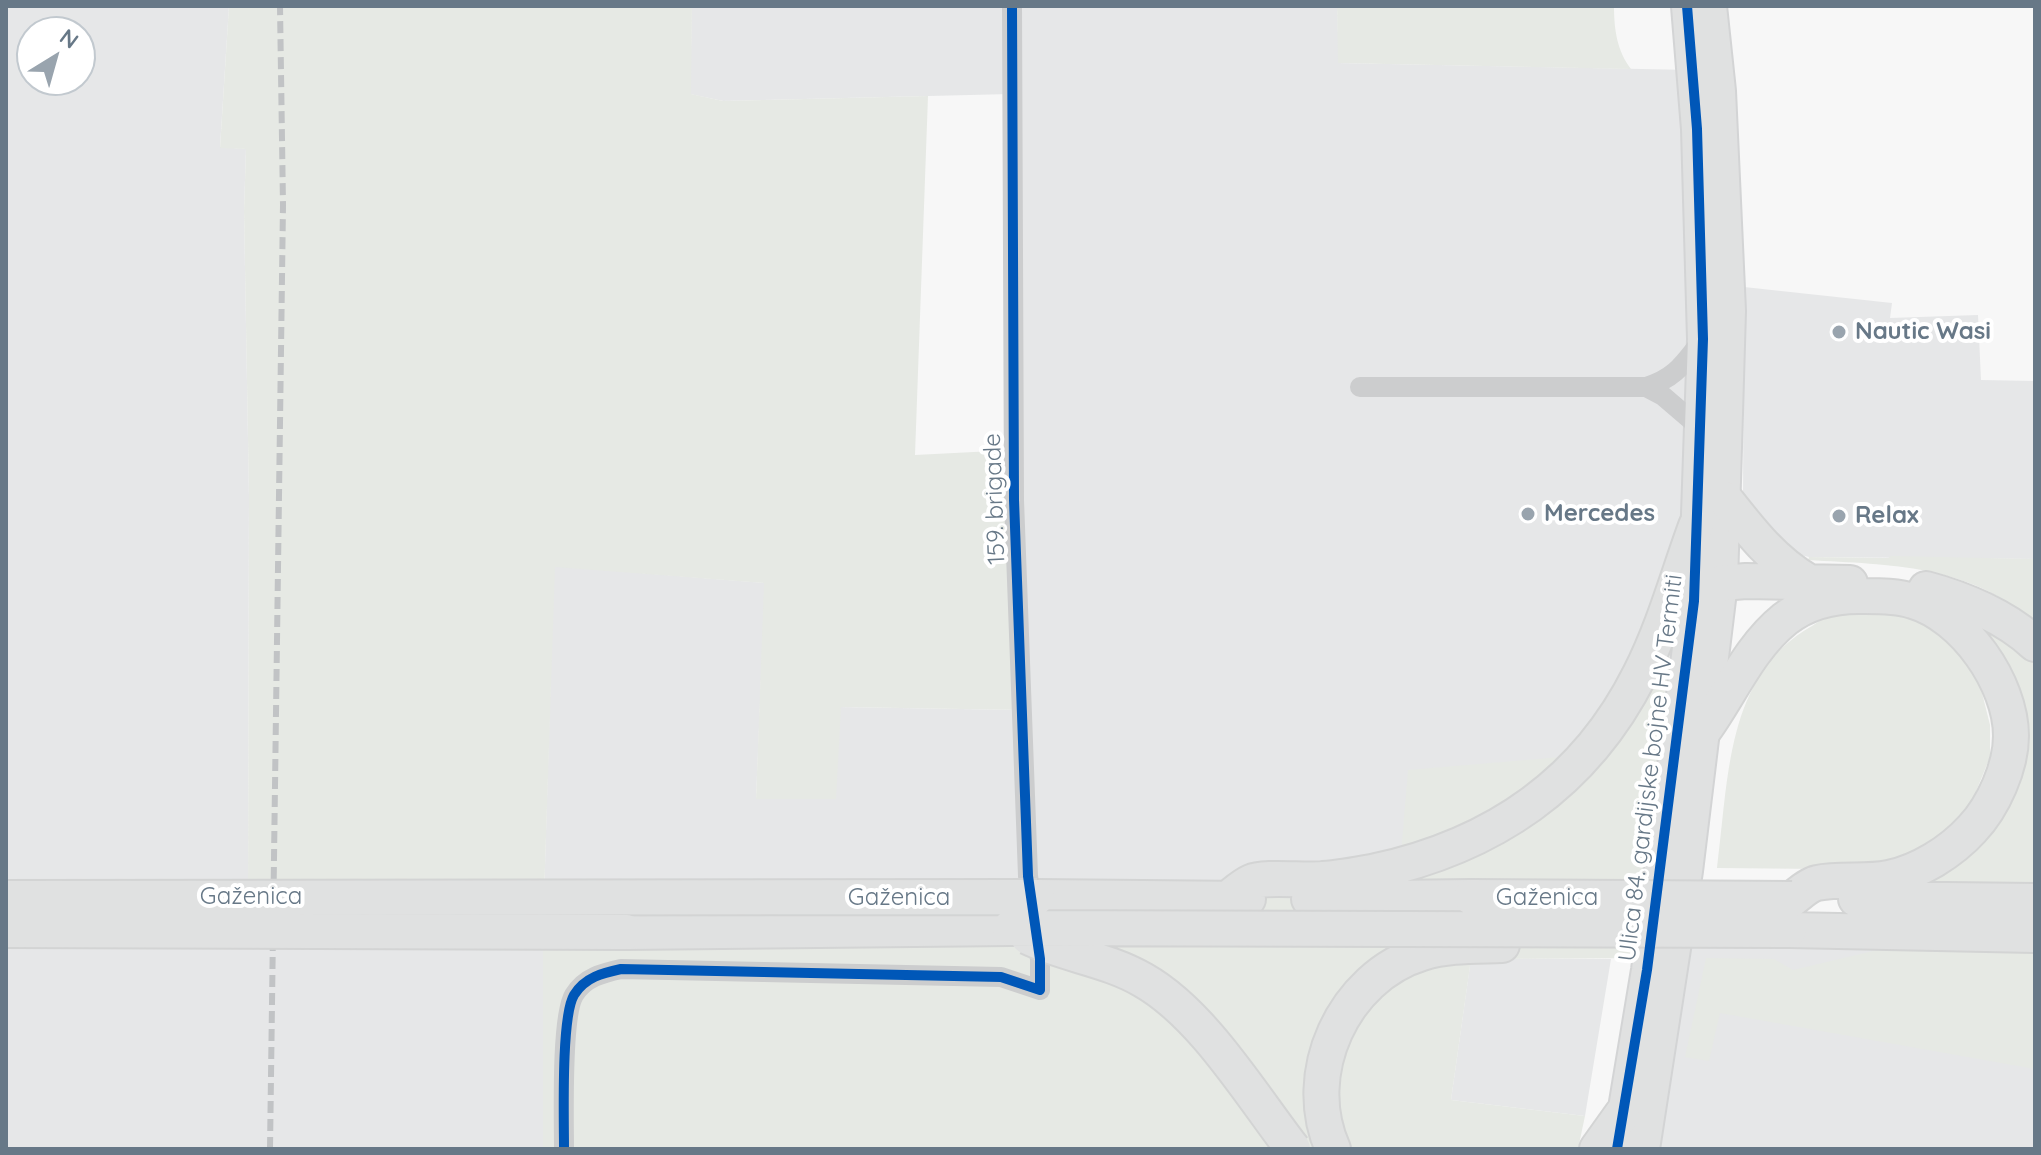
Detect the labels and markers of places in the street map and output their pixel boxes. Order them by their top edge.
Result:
place label: Nautic Wasi [1855,318,1991,346]
marker: Nautic Wasi [1830,323,1848,341]
place label: Mercedes [1544,500,1655,528]
place label: Relax [1855,502,1919,530]
marker: Mercedes [1519,505,1537,523]
marker: Relax [1830,507,1848,525]

